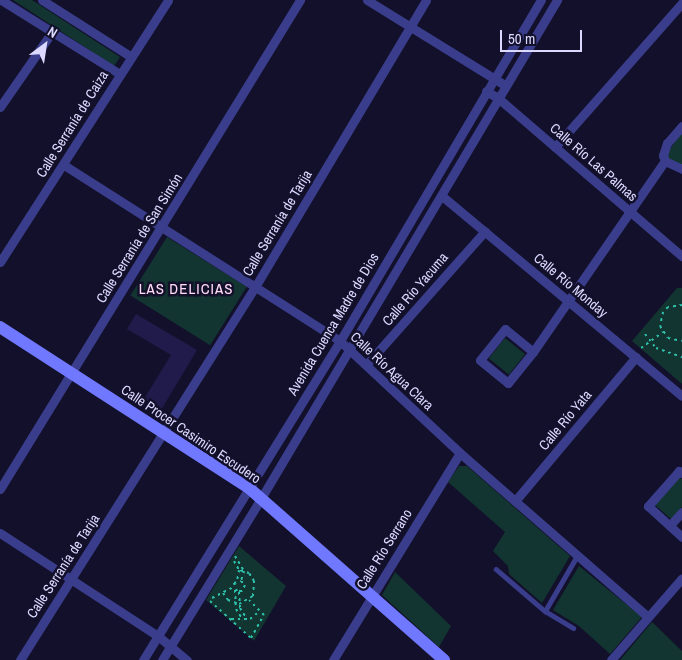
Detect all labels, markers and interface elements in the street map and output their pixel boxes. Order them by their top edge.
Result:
north arrow [20,20,70,70]
scale bar [502,20,584,52]
text: N [45,22,61,42]
text: 50 m [508,28,535,49]
street label: Calle Serranía de Caiza [32,68,112,180]
street label: Calle Río Las Palmas [547,119,641,205]
street label: Calle Serranía de Tarija [239,167,315,279]
street label: Calle Serranía de San Simón [92,170,186,306]
street label: Calle Río Yacuma [379,249,451,329]
street label: Calle Río Monday [531,249,611,321]
street label: Avenida Cuenca Madre de Dios [284,250,382,398]
district label: LAS DELICIAS [137,280,235,298]
street label: Calle Río Agua Clara [347,328,437,414]
street label: Calle Procer Casimiro Escudero [118,381,264,487]
street label: Calle Río Yata [535,387,595,453]
street label: Calle Río Serrano [353,506,415,592]
street label: Calle Serranía de Tarija [23,511,103,621]

